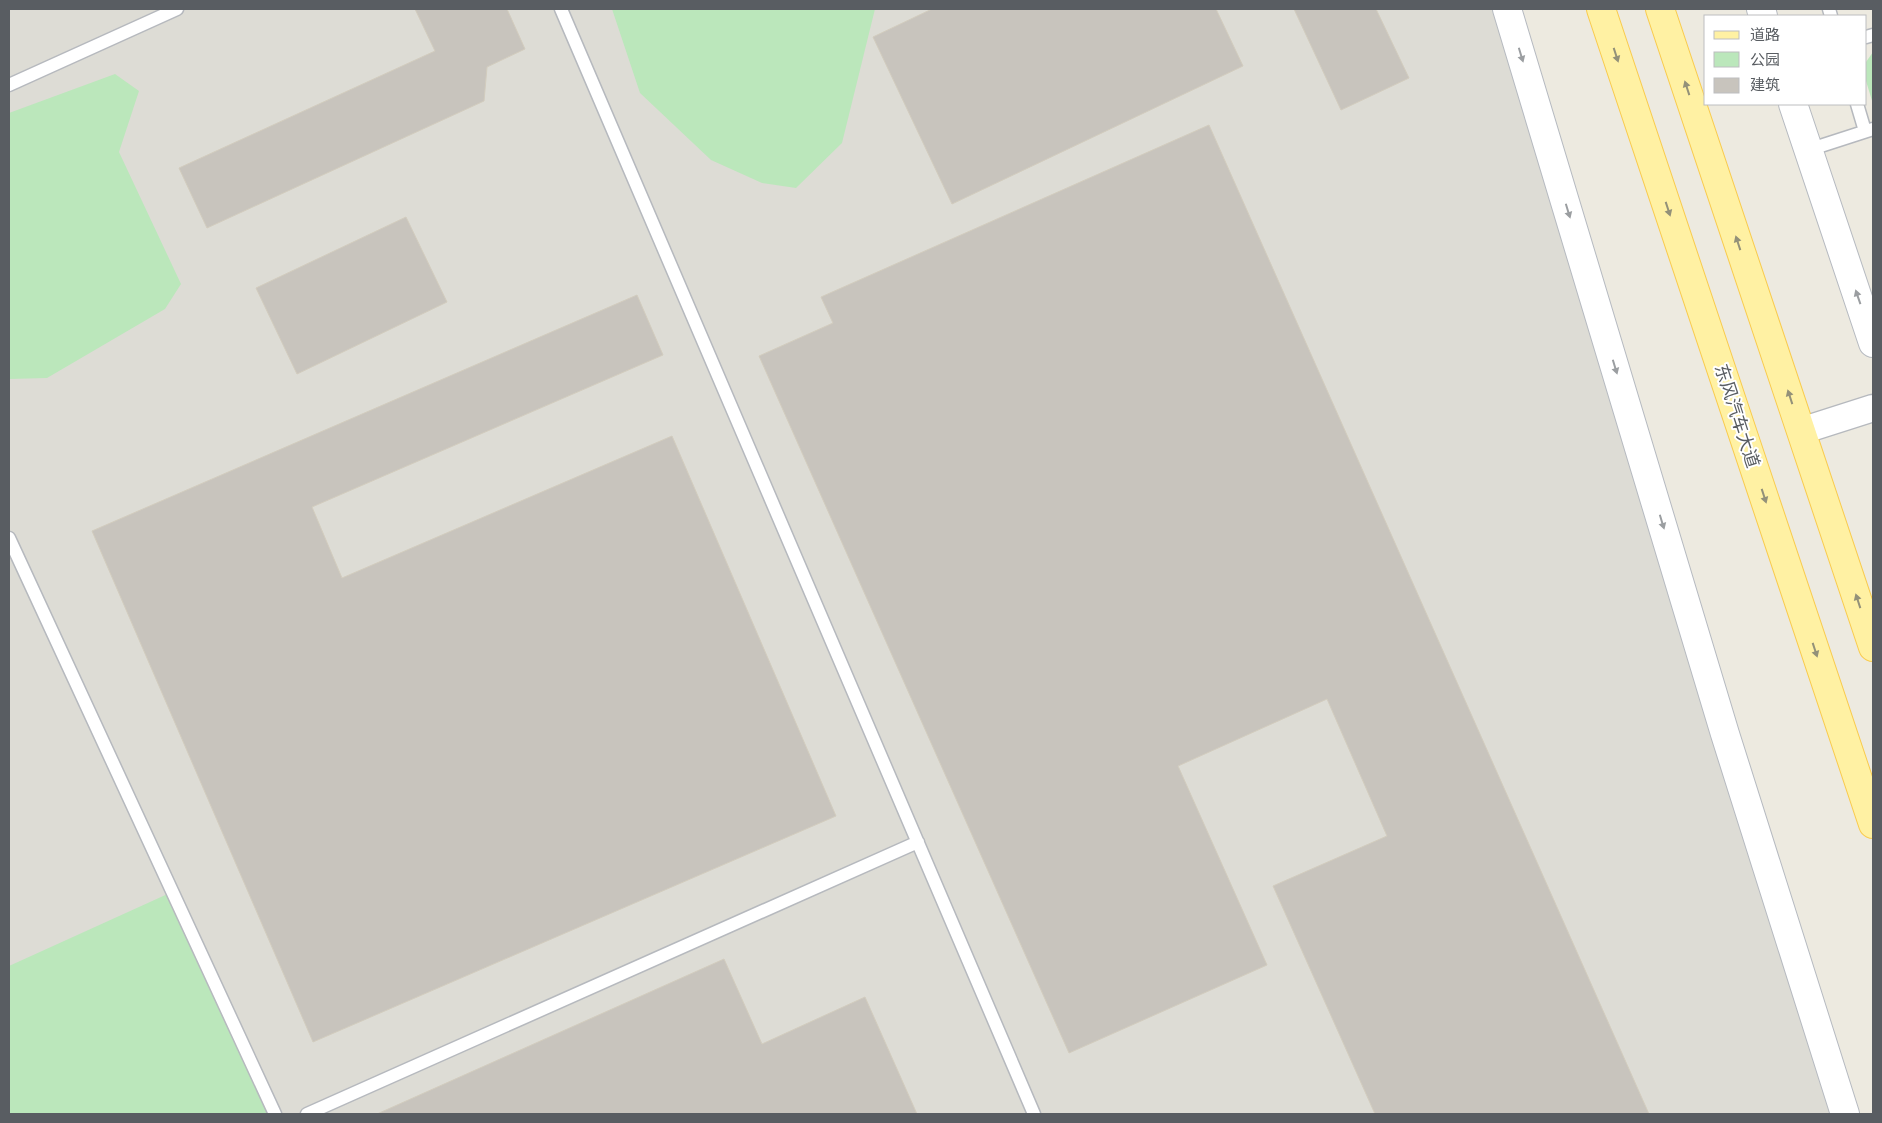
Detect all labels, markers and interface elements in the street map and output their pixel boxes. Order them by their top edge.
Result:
legend [1704,15,1867,105]
text: 道路 [1750,25,1780,44]
one-way arrow [1517,48,1525,63]
one-way arrow [1613,48,1621,63]
text: 公园 [1750,50,1780,69]
text: 建筑 [1750,75,1780,94]
one-way arrow [1682,81,1690,96]
one-way arrow [1664,202,1672,217]
one-way arrow [1564,204,1572,219]
one-way arrow [1734,235,1741,250]
one-way arrow [1854,290,1861,305]
one-way arrow [1611,359,1619,374]
street label: 东风汽车大道 [1710,361,1765,471]
one-way arrow [1785,389,1793,404]
one-way arrow [1760,489,1768,504]
one-way arrow [1658,515,1666,530]
one-way arrow [1854,593,1861,608]
one-way arrow [1811,643,1819,658]

